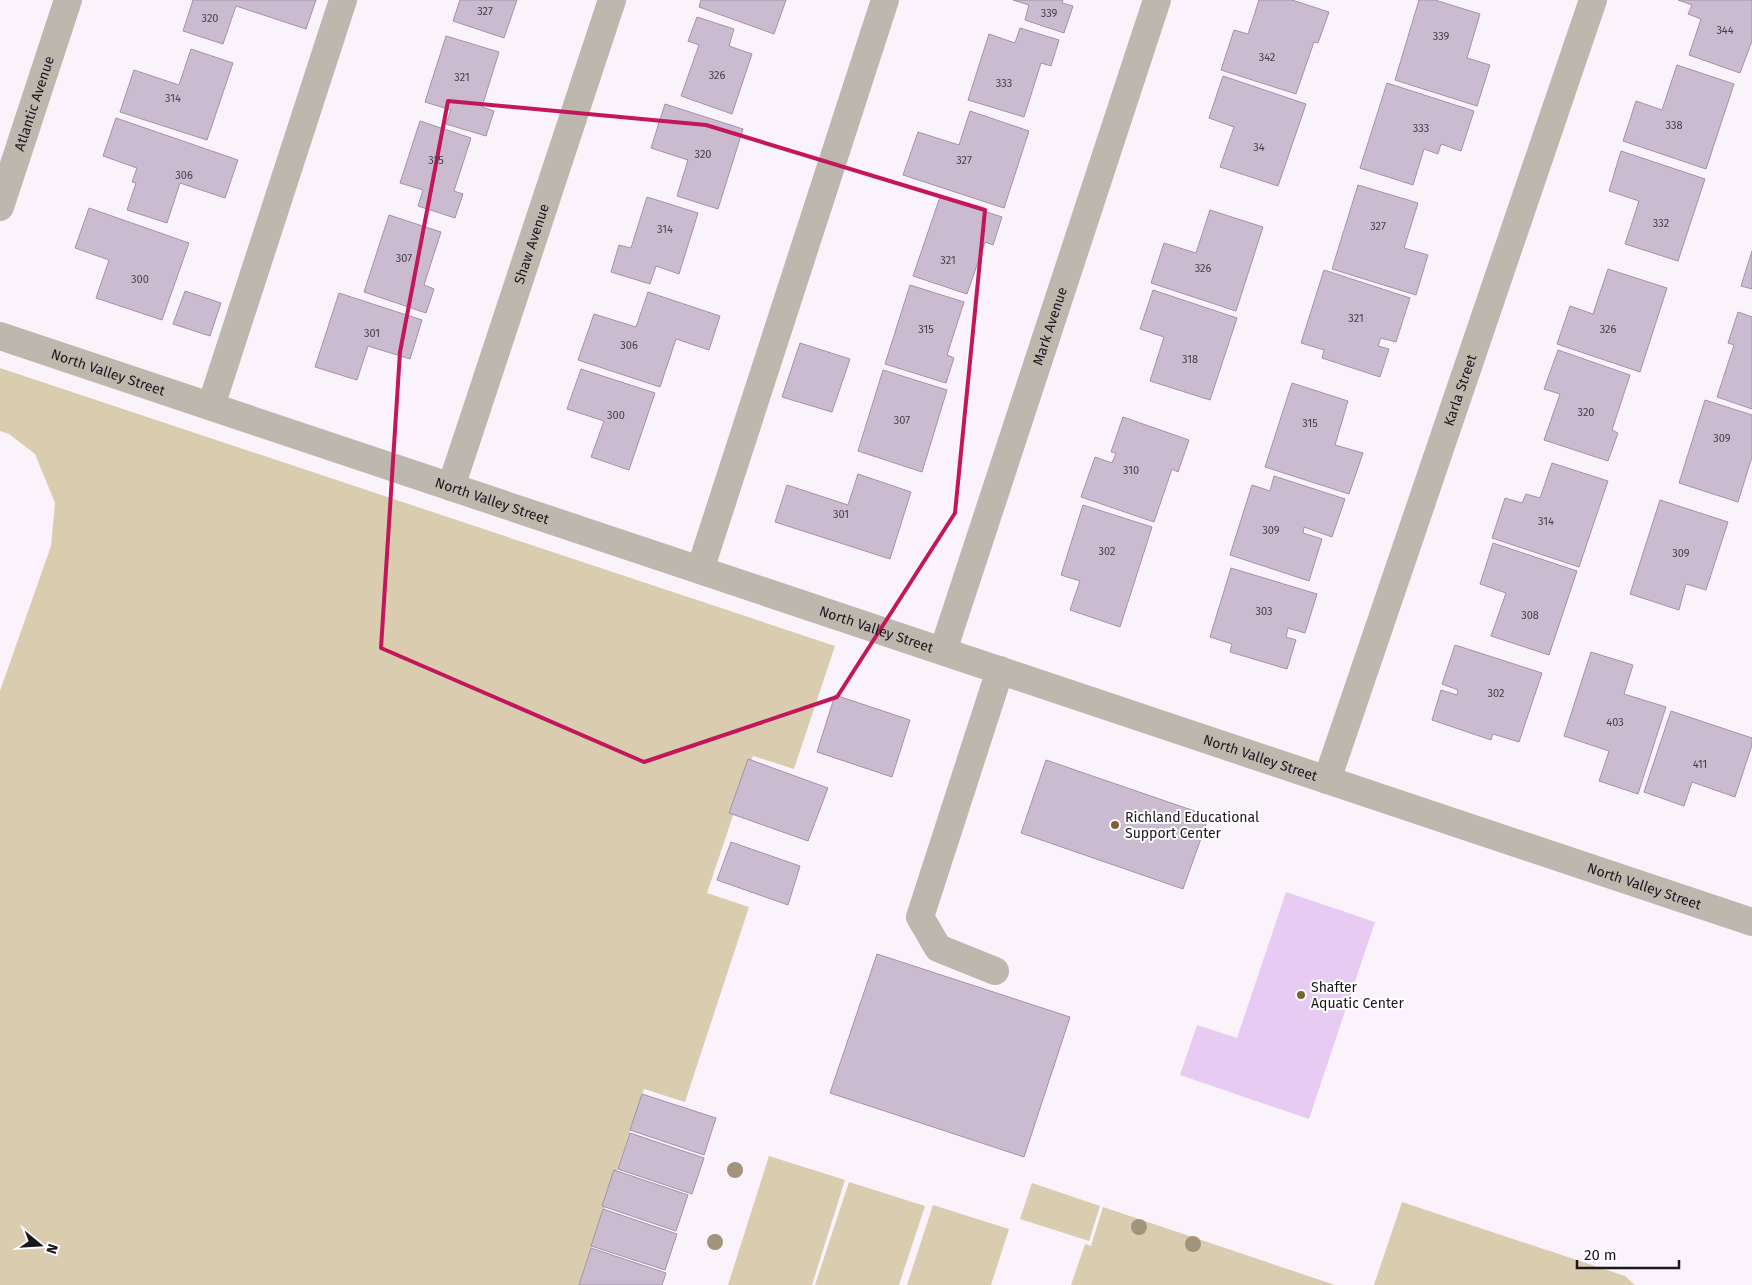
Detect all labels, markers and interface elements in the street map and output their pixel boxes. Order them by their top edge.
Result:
house number: 327 [477,5,493,18]
house number: 339 [1041,7,1058,20]
house number: 320 [202,12,218,25]
house number: 344 [1716,24,1734,37]
house number: 339 [1433,30,1450,43]
house number: 342 [1259,51,1275,64]
street label: Atlantic Avenue [11,54,58,153]
house number: 326 [709,69,725,82]
house number: 321 [454,71,470,84]
house number: 333 [996,77,1012,90]
house number: 314 [165,92,181,105]
house number: 338 [1665,119,1683,132]
house number: 333 [1413,122,1429,135]
house number: 34 [1253,141,1265,154]
house number: 320 [695,148,711,161]
house number: 315 [428,154,444,167]
house number: 327 [956,154,972,167]
house number: 306 [175,169,193,182]
street label: Shaw Avenue [511,202,553,286]
house number: 332 [1653,217,1669,230]
house number: 327 [1370,220,1386,233]
house number: 314 [657,223,673,236]
house number: 307 [396,252,412,265]
house number: 321 [940,254,956,267]
house number: 326 [1195,262,1211,275]
house number: 300 [131,273,149,286]
street label: Mark Avenue [1029,285,1071,368]
house number: 321 [1348,312,1364,325]
house number: 315 [918,323,934,336]
house number: 326 [1600,323,1616,336]
house number: 301 [364,327,380,340]
house number: 306 [620,339,638,352]
street label: North Valley Street [49,346,168,400]
street label: Karla Street [1440,351,1481,428]
house number: 318 [1182,353,1198,366]
house number: 320 [1578,406,1594,419]
house number: 300 [607,409,625,422]
house number: 307 [894,414,910,427]
house number: 315 [1302,417,1318,430]
house number: 309 [1713,432,1731,445]
house number: 310 [1123,464,1139,477]
street label: North Valley Street [433,474,552,528]
house number: 301 [833,508,849,521]
house number: 314 [1538,515,1554,528]
house number: 309 [1262,524,1280,537]
house number: 302 [1099,545,1115,558]
house number: 309 [1672,547,1690,560]
street label: North Valley Street [817,603,936,657]
house number: 303 [1255,605,1273,618]
house number: 308 [1521,609,1539,622]
house number: 302 [1488,687,1504,700]
house number: 403 [1606,716,1624,729]
street label: North Valley Street [1201,731,1320,785]
house number: 411 [1693,758,1707,771]
place label: Richland Educational Support Center [1125,809,1259,842]
marker: Richland Educational Support Center [1109,819,1121,831]
street label: North Valley Street [1585,860,1704,914]
place label: Shafter Aquatic Center [1311,979,1404,1012]
marker: Shafter Aquatic Center [1295,989,1307,1001]
north arrow [15,1220,65,1270]
scale bar [1577,1238,1680,1270]
text: N [42,1242,61,1256]
text: 20 m [1584,1246,1617,1264]

